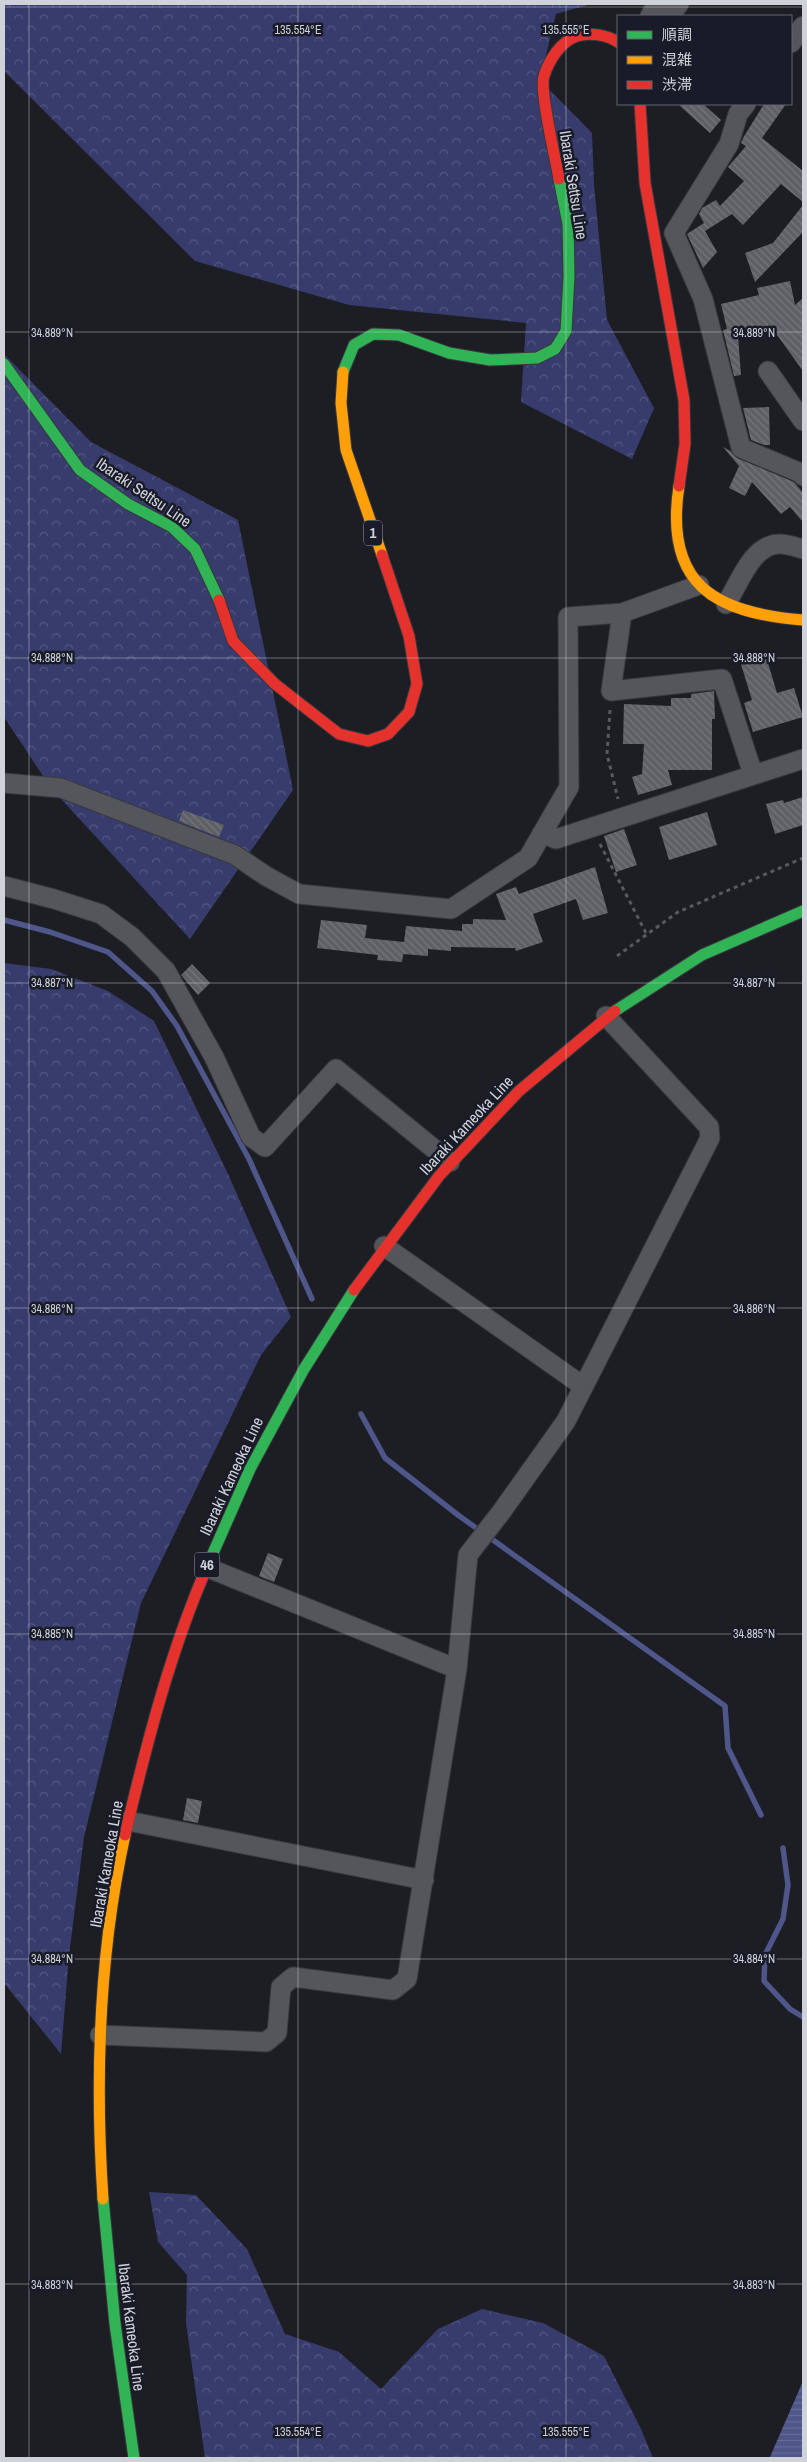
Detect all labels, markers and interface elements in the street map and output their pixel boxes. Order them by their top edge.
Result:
legend [617,15,792,105]
text: 135.554°E [275,22,321,38]
text: 135.555°E [543,22,589,38]
text: 順調 [662,24,692,45]
text: 混雑 [662,49,692,70]
text: 渋滞 [662,74,692,95]
street label: Ibaraki Settsu Line [555,129,593,241]
text: 34.889°N [31,325,73,341]
text: 34.889°N [733,325,775,341]
street label: Ibaraki Settsu Line [92,452,196,532]
road number: 1 [364,520,382,546]
text: 34.888°N [31,650,73,666]
text: 34.888°N [733,650,775,666]
text: 34.887°N [31,975,73,991]
text: 34.887°N [733,975,775,991]
street label: Ibaraki Kameoka Line [414,1071,518,1179]
text: 34.886°N [31,1301,73,1317]
text: 34.886°N [733,1301,775,1317]
street label: Ibaraki Kameoka Line [194,1413,268,1539]
road number: 46 [194,1552,220,1578]
text: 34.885°N [31,1626,73,1642]
text: 34.885°N [733,1626,775,1642]
street label: Ibaraki Kameoka Line [84,1799,128,1929]
text: 34.884°N [31,1951,73,1967]
text: 34.884°N [733,1951,775,1967]
street label: Ibaraki Kameoka Line [113,2262,151,2392]
text: 34.883°N [31,2277,73,2293]
text: 34.883°N [733,2277,775,2293]
text: 135.554°E [275,2424,321,2440]
text: 135.555°E [543,2424,589,2440]

